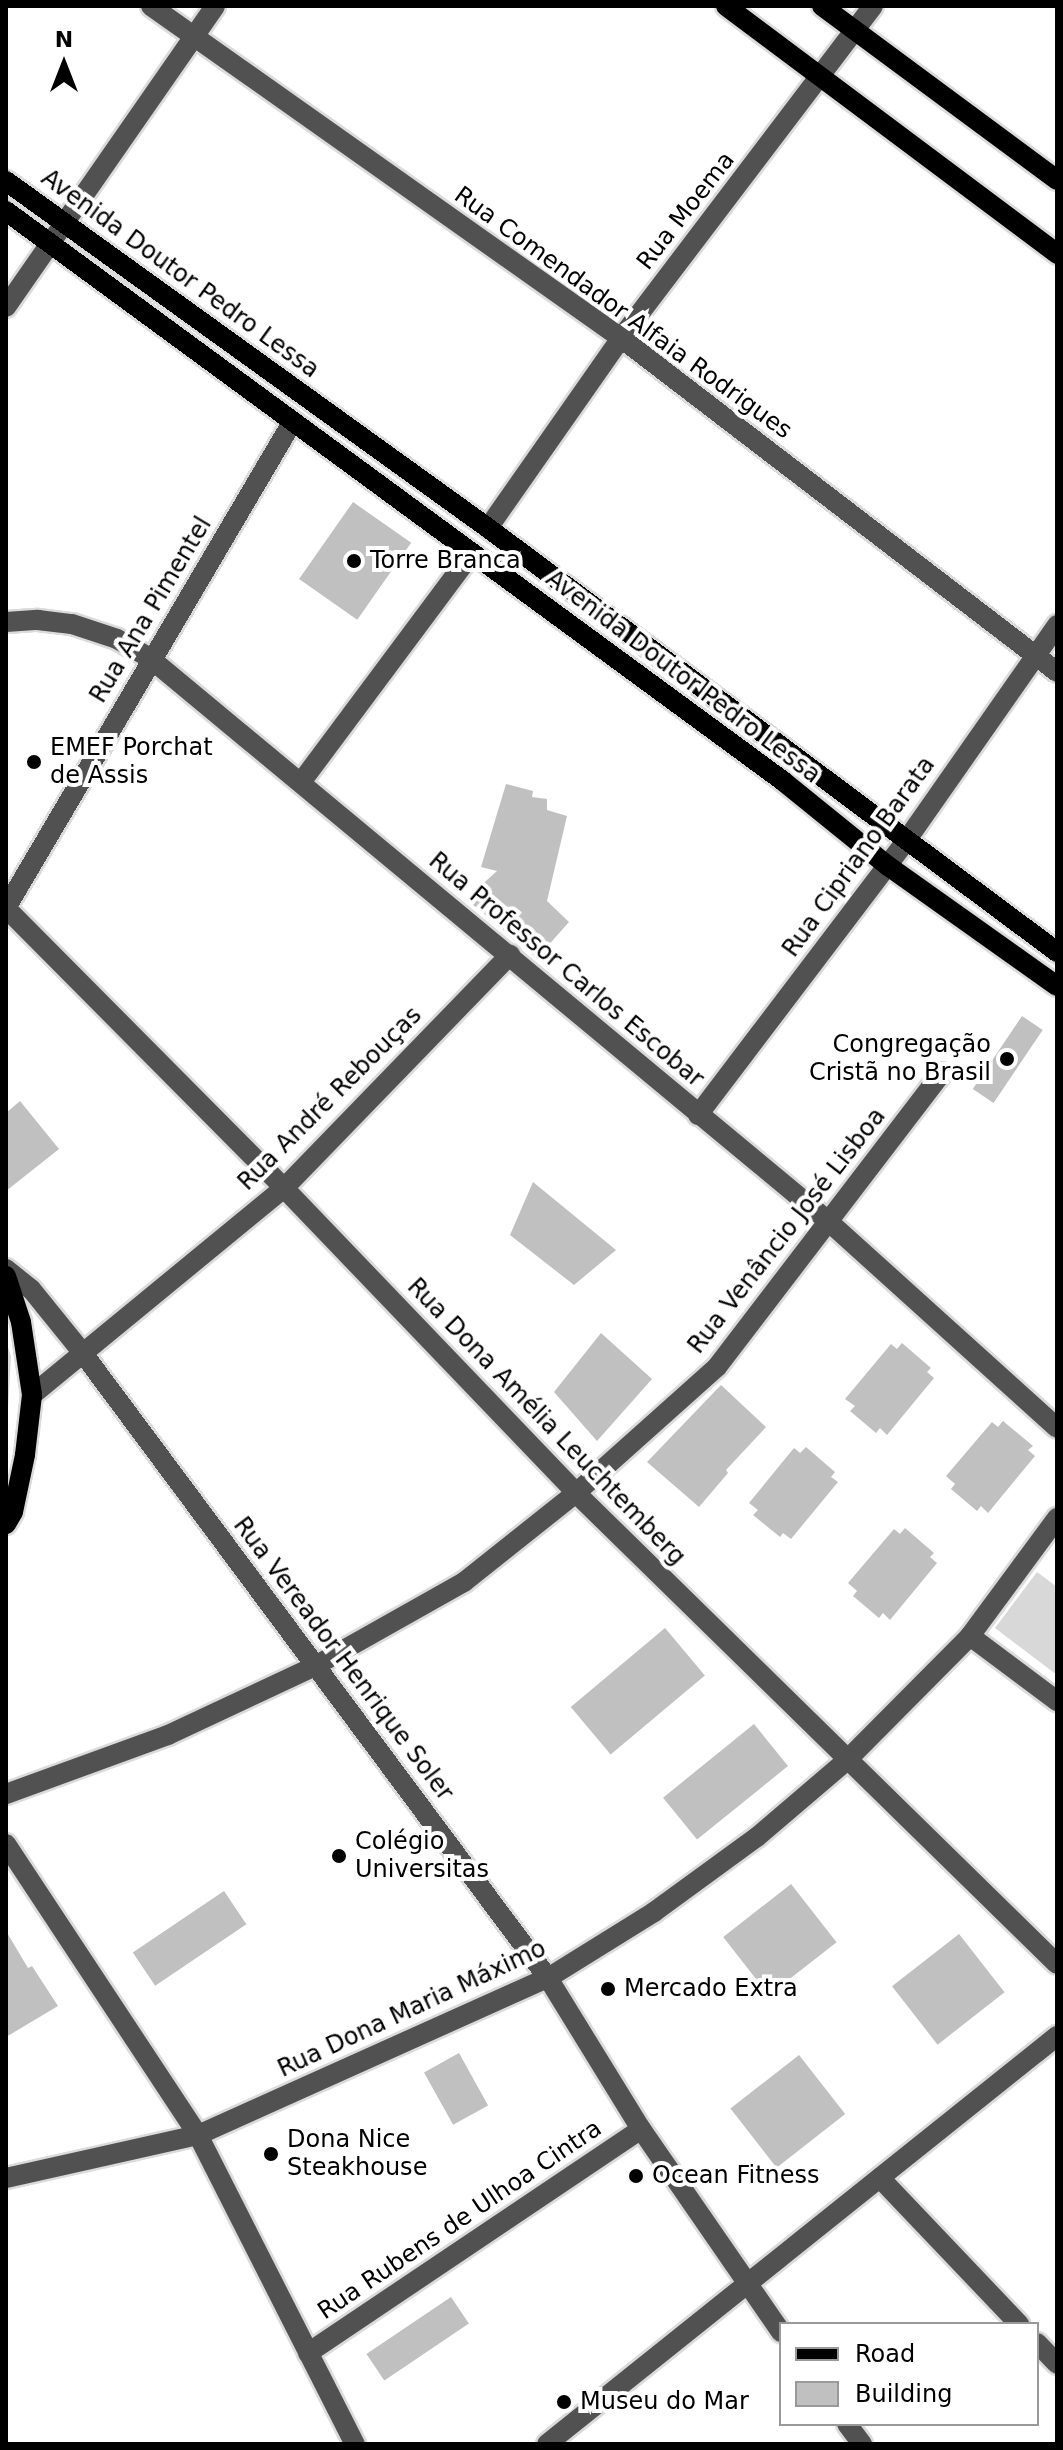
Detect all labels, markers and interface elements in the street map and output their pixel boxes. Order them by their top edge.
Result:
north arrow [24,24,104,104]
text: N [55,27,73,52]
street label: Rua Moema [631,146,741,276]
street label: Avenida Doutor Pedro Lessa [36,164,324,384]
street label: Rua Comendador Alfaia Rodrigues [449,181,797,445]
street label: Rua Ana Pimentel [84,512,218,708]
place label: Torre Branca [370,547,521,575]
marker: Torre Branca [345,552,363,570]
street label: Avenida Doutor Pedro Lessa [540,564,826,790]
place label: EMEF Porchat de Assis [50,734,213,790]
street label: Rua Cipriano Barata [777,751,941,963]
marker: EMEF Porchat de Assis [25,753,43,771]
street label: Rua Professor Carlos Escobar [423,847,709,1093]
street label: Rua André Rebouças [232,1001,428,1197]
place label: Congregação Cristã no Brasil [809,1031,991,1087]
marker: Congregação Cristã no Brasil [998,1050,1016,1068]
street label: Rua Venâncio José Lisboa [682,1103,892,1359]
street label: Rua Dona Amélia Leuchtemberg [401,1273,691,1571]
street label: Rua Vereador Henrique Soler [227,1512,459,1806]
place label: Colégio Universitas [355,1828,489,1884]
marker: Colégio Universitas [330,1847,348,1865]
street label: Rua Dona Maria Máximo [273,1934,551,2084]
place label: Mercado Extra [624,1975,798,2003]
marker: Mercado Extra [599,1980,617,1998]
street label: Rua Rubens de Ulhoa Cintra [313,2114,607,2326]
place label: Dona Nice Steakhouse [287,2126,427,2182]
marker: Dona Nice Steakhouse [262,2145,280,2163]
place label: Ocean Fitness [652,2162,820,2190]
marker: Ocean Fitness [627,2167,645,2185]
legend [779,2322,1039,2426]
text: Road [855,2340,915,2368]
text: Building [855,2380,952,2408]
place label: Museu do Mar [580,2388,749,2416]
marker: Museu do Mar [555,2393,573,2411]

